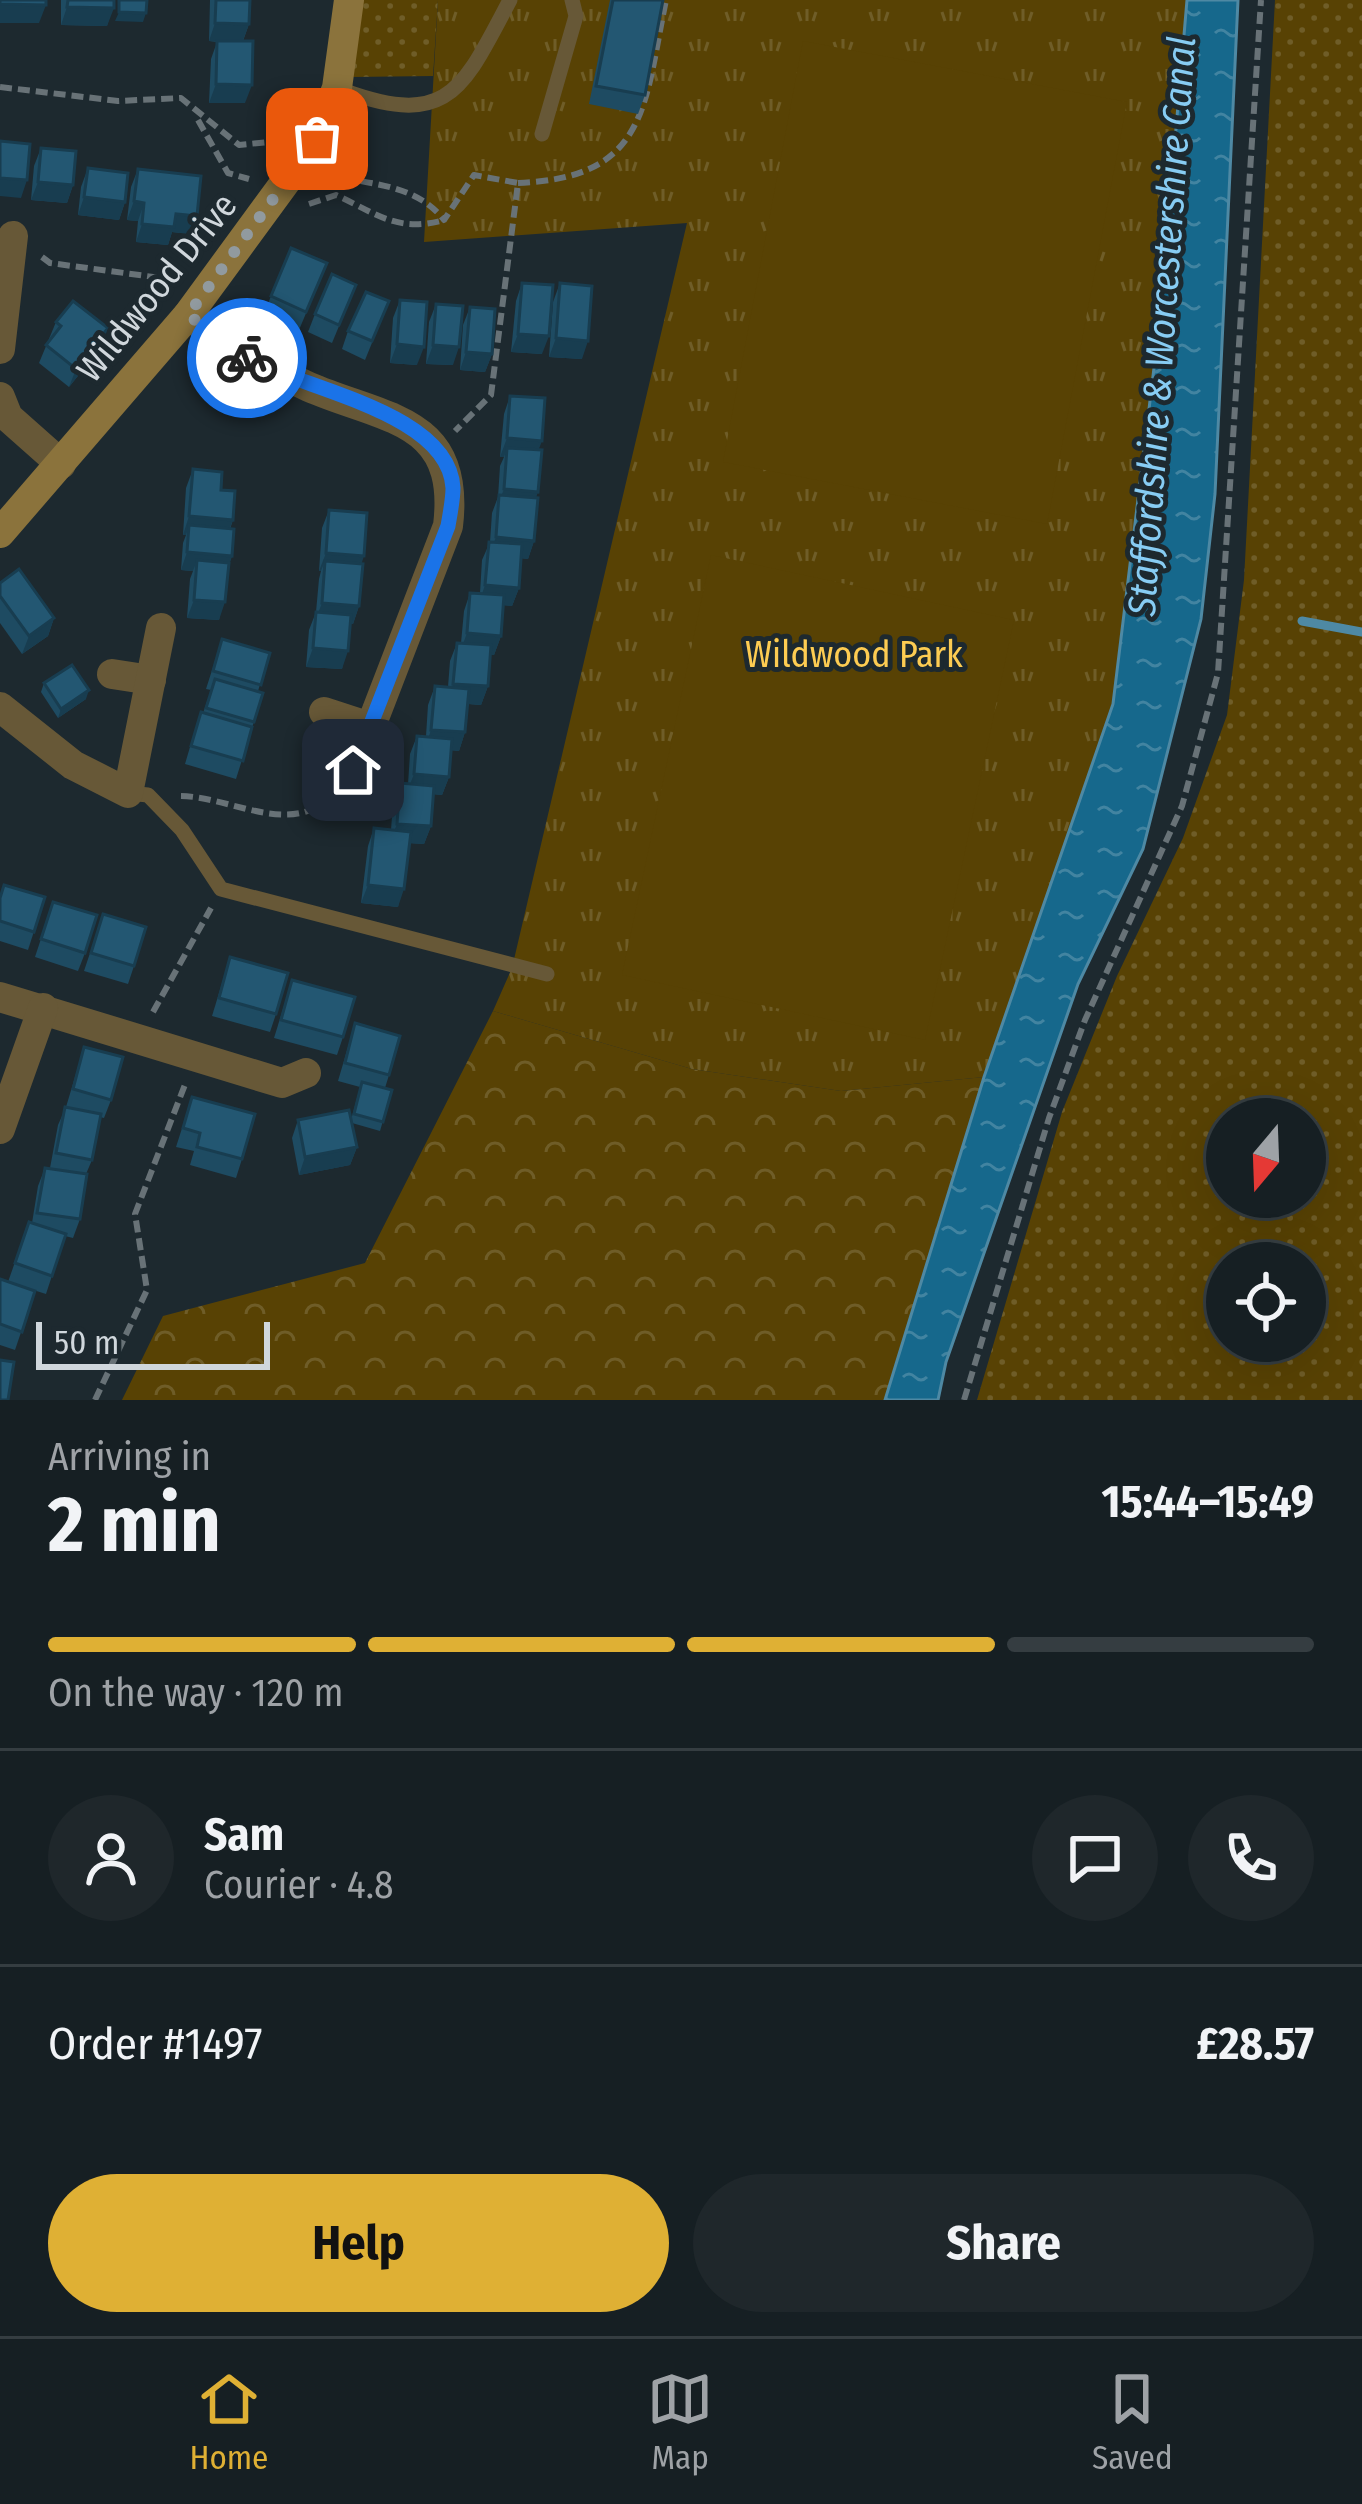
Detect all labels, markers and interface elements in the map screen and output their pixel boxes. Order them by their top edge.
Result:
water label: Staffordshire & Worcestershire Canal [1119,35,1205,618]
pin [266,88,368,190]
icon: bag [284,106,350,172]
street label: Wildwood Drive [67,184,246,391]
courier [187,298,307,418]
icon: bike [214,325,280,391]
park label: Wildwood Park [745,633,963,677]
pin [302,719,404,821]
icon: home [320,737,386,803]
north arrow [1206,1098,1326,1218]
map controls [1206,1098,1326,1362]
button: locate [1206,1242,1326,1362]
scale bar [36,1316,270,1369]
text: 50 m [54,1323,119,1363]
text: Arriving in [48,1434,211,1480]
text: 15:44–15:49 [1102,1475,1314,1529]
text: 2 min [48,1478,221,1572]
text: On the way · 120 m [48,1670,343,1716]
button: person [48,1795,174,1921]
button: chat [1032,1795,1158,1921]
button: phone [1188,1795,1314,1921]
text: Sam [204,1808,284,1862]
text: Courier · 4.8 [204,1862,394,1908]
text: Order #1497 [48,2017,263,2071]
text: £28.57 [1196,2017,1314,2071]
button: Help [48,2174,669,2312]
button: Share [693,2174,1314,2312]
tab: Home [189,2366,268,2478]
tab: Map [647,2366,713,2478]
tab: Saved [1092,2366,1173,2478]

